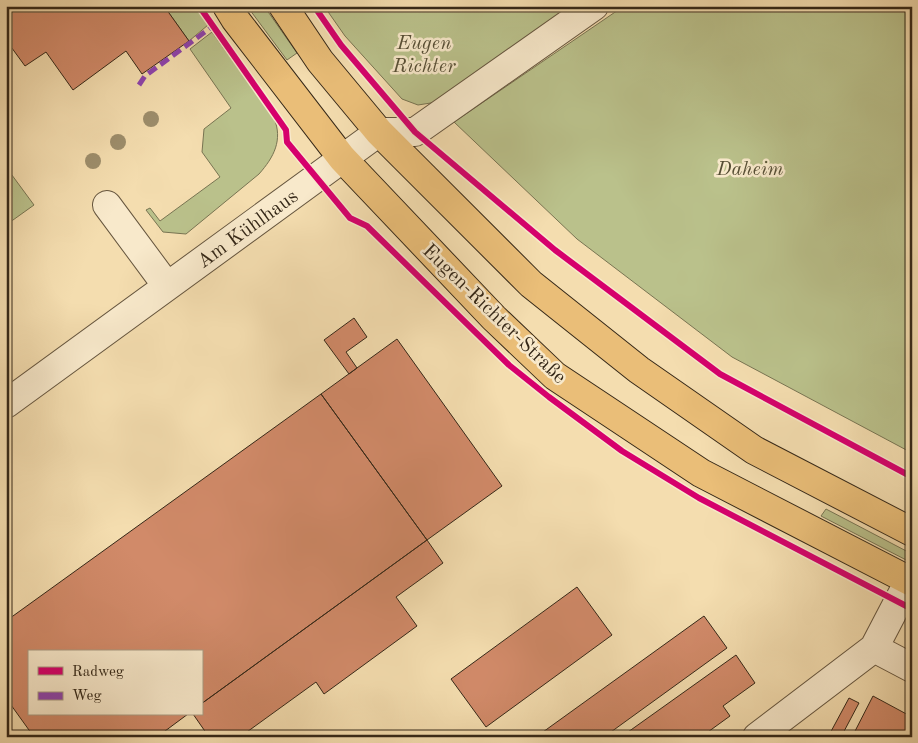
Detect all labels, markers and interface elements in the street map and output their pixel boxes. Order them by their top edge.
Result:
park label: Eugen Richter [392,34,456,77]
park label: Daheim [716,160,783,180]
street label: Am Kühlhaus [194,187,302,273]
street label: Eugen-Richter-Straße [418,241,569,388]
legend [28,650,202,716]
text: Radweg [72,665,124,680]
text: Weg [72,689,102,704]

